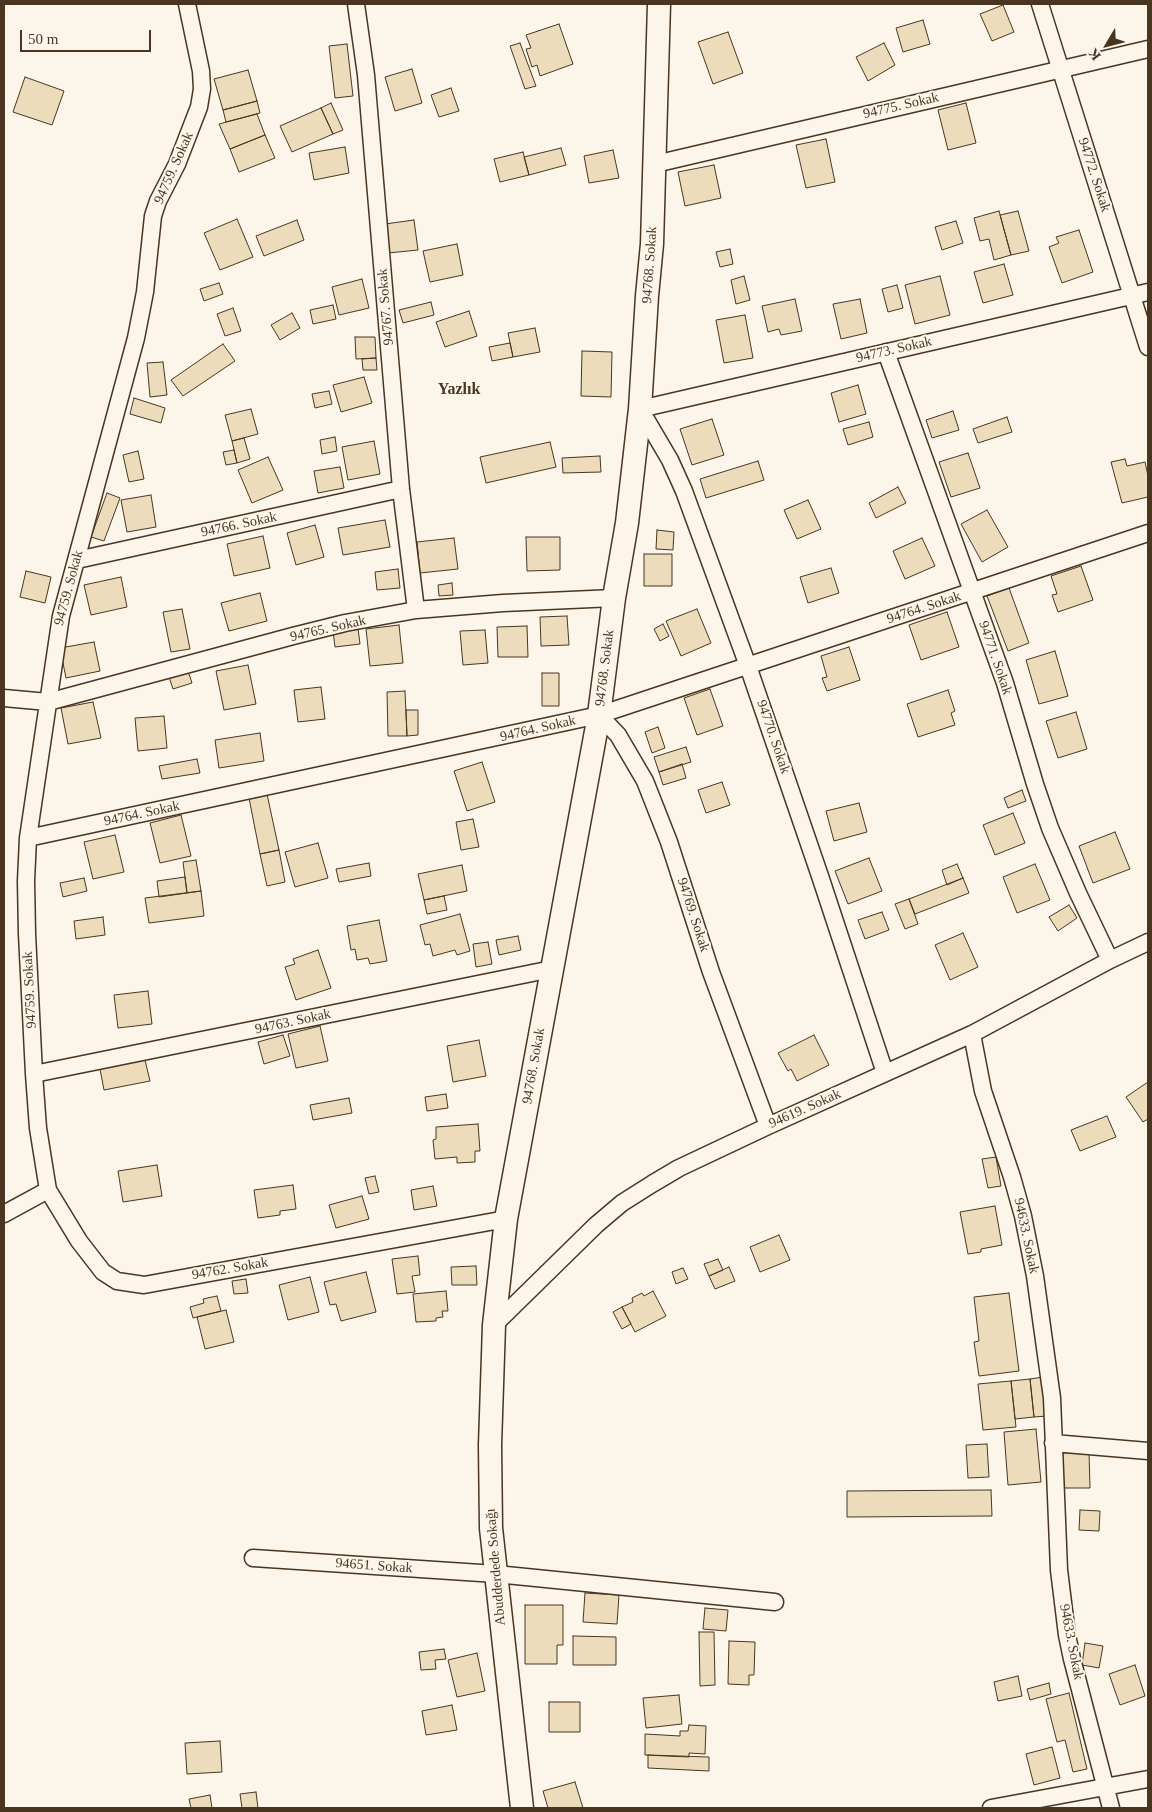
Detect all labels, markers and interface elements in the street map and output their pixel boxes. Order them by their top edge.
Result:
scale bar [22,20,154,52]
north arrow [1082,20,1132,70]
text: 50 m [28,31,58,47]
text: K [1085,45,1104,63]
street label: 94775. Sokak [862,89,940,123]
street label: 94759. Sokak [151,129,197,207]
street label: 94772. Sokak [1074,136,1114,214]
street label: 94768. Sokak [639,226,661,304]
street label: 94767. Sokak [374,268,398,346]
street label: 94773. Sokak [855,333,933,367]
district label: Yazlık [438,380,480,400]
street label: 94766. Sokak [200,509,278,541]
street label: 94759. Sokak [51,549,87,627]
street label: 94764. Sokak [885,588,963,628]
street label: 94765. Sokak [289,612,367,646]
street label: 94771. Sokak [975,619,1015,697]
street label: 94768. Sokak [592,629,618,707]
street label: 94770. Sokak [753,698,793,776]
street label: 94764. Sokak [499,712,577,746]
street label: 94764. Sokak [103,798,181,830]
street label: 94769. Sokak [673,876,713,954]
street label: 94759. Sokak [20,951,40,1029]
street label: 94763. Sokak [254,1006,332,1038]
street label: 94768. Sokak [519,1027,549,1105]
street label: 94619. Sokak [766,1086,844,1132]
street label: 94633. Sokak [1010,1197,1042,1275]
street label: 94762. Sokak [191,1254,269,1284]
street label: Abudderdede Sokağı [482,1508,510,1626]
street label: 94651. Sokak [335,1555,413,1577]
street label: 94633. Sokak [1055,1603,1087,1681]

